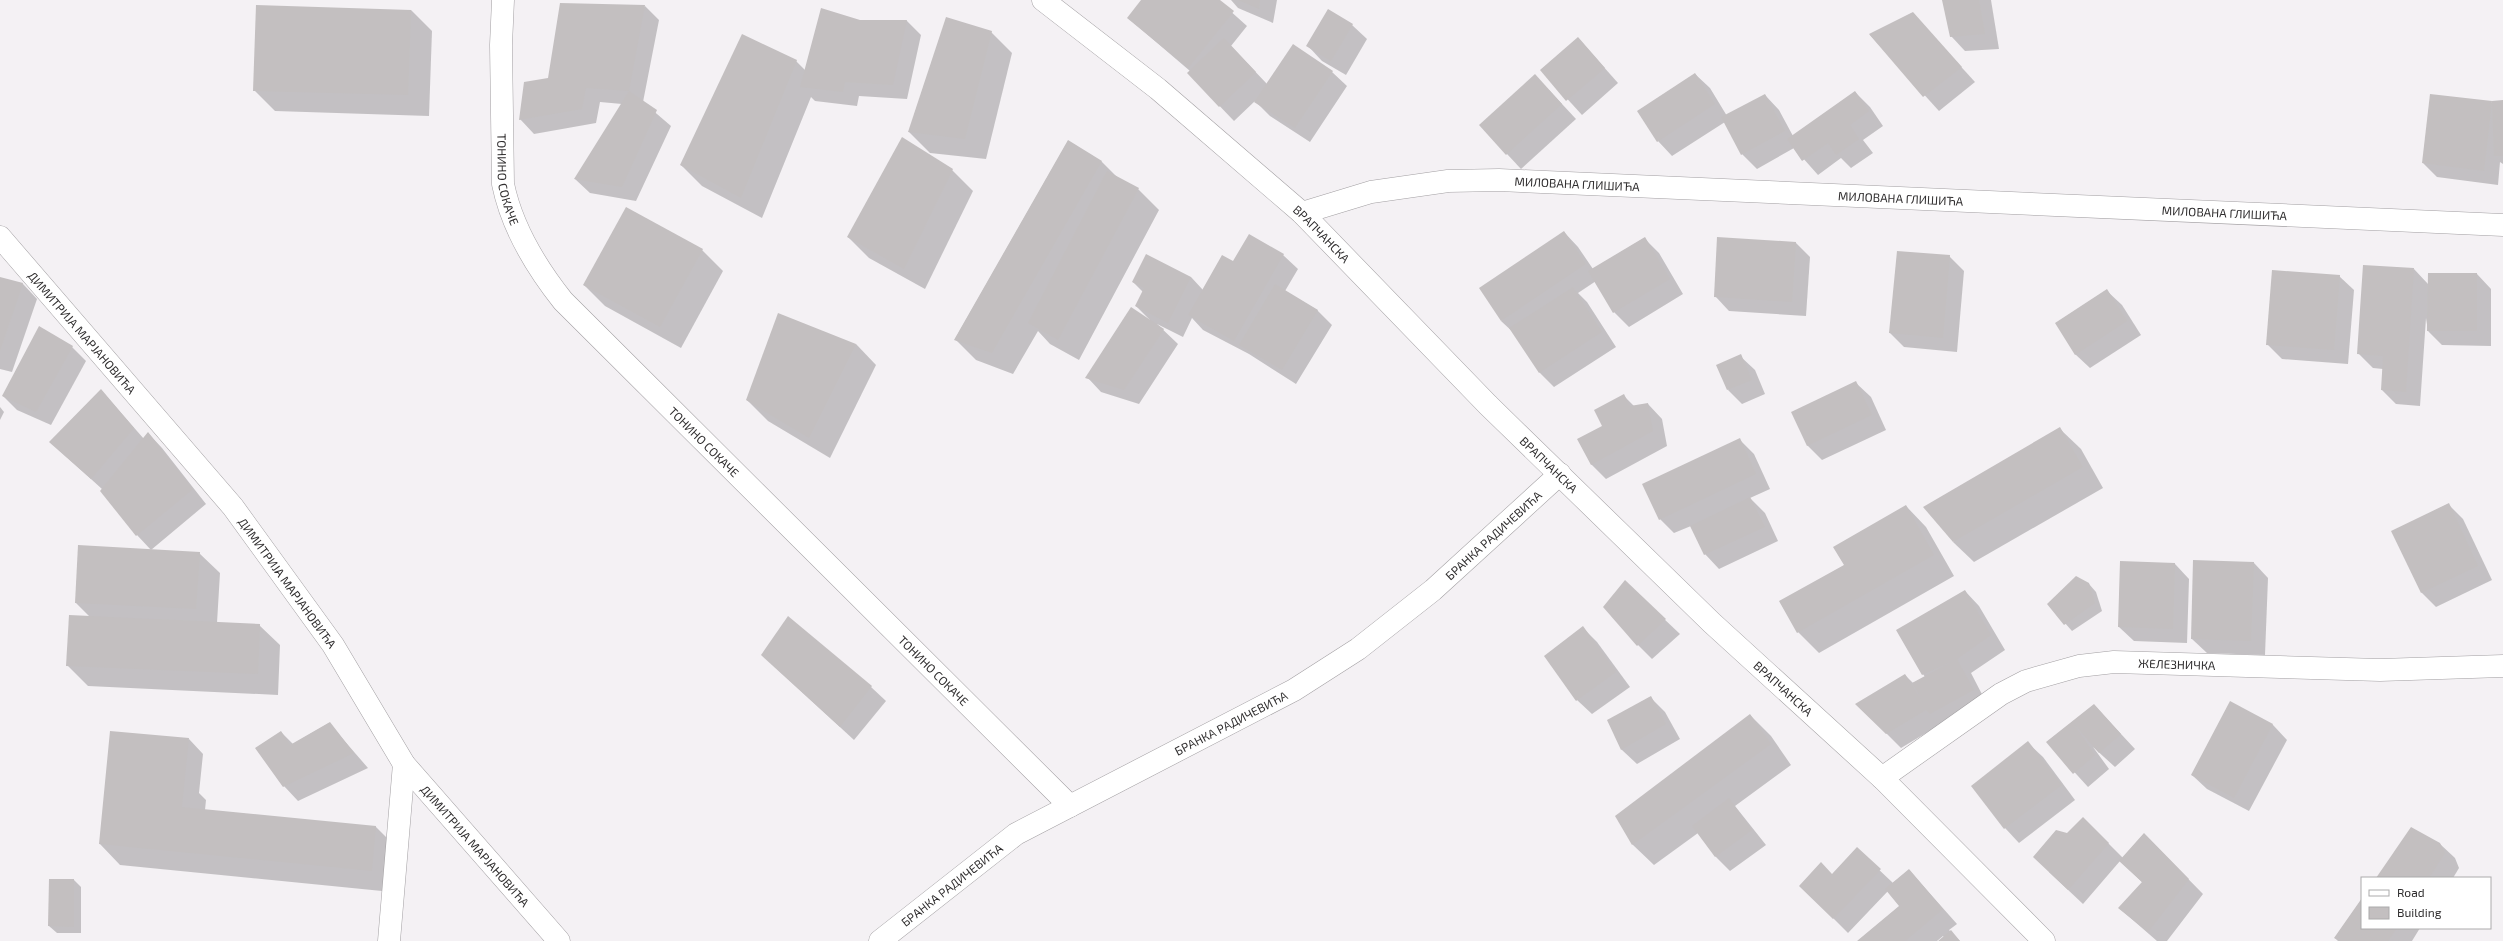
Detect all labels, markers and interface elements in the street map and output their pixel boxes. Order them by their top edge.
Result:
street label: ТОНИНО СОКАЧЕ [495,133,522,227]
street label: МИЛОВАНА ГЛИШИЋА [1514,174,1640,193]
street label: МИЛОВАНА ГЛИШИЋА [1838,188,1964,208]
street label: ВРАПЧАНСКА [1291,202,1353,266]
street label: МИЛОВАНА ГЛИШИЋА [2161,203,2288,222]
street label: ДИМИТРИЈА МАРЈАНОВИЋА [26,268,139,397]
street label: ТОНИНО СОКАЧЕ [666,404,742,480]
street label: ВРАПЧАНСКА [1517,433,1581,496]
street label: БРАНКА РАДИЧЕВИЋА [1442,487,1544,582]
street label: ДИМИТРИЈА МАРЈАНОВИЋА [236,515,340,651]
street label: ТОНИНО СОКАЧЕ [896,632,972,708]
street label: ЖЕЛЕЗНИЧКА [2138,656,2216,672]
street label: ВРАПЧАНСКА [1751,658,1816,719]
street label: БРАНКА РАДИЧЕВИЋА [1172,687,1290,758]
street label: ДИМИТРИЈА МАРЈАНОВИЋА [418,782,533,910]
street label: БРАНКА РАДИЧЕВИЋА [898,840,1005,929]
legend [2361,877,2491,929]
text: Road [2397,885,2425,899]
text: Building [2397,905,2442,919]

